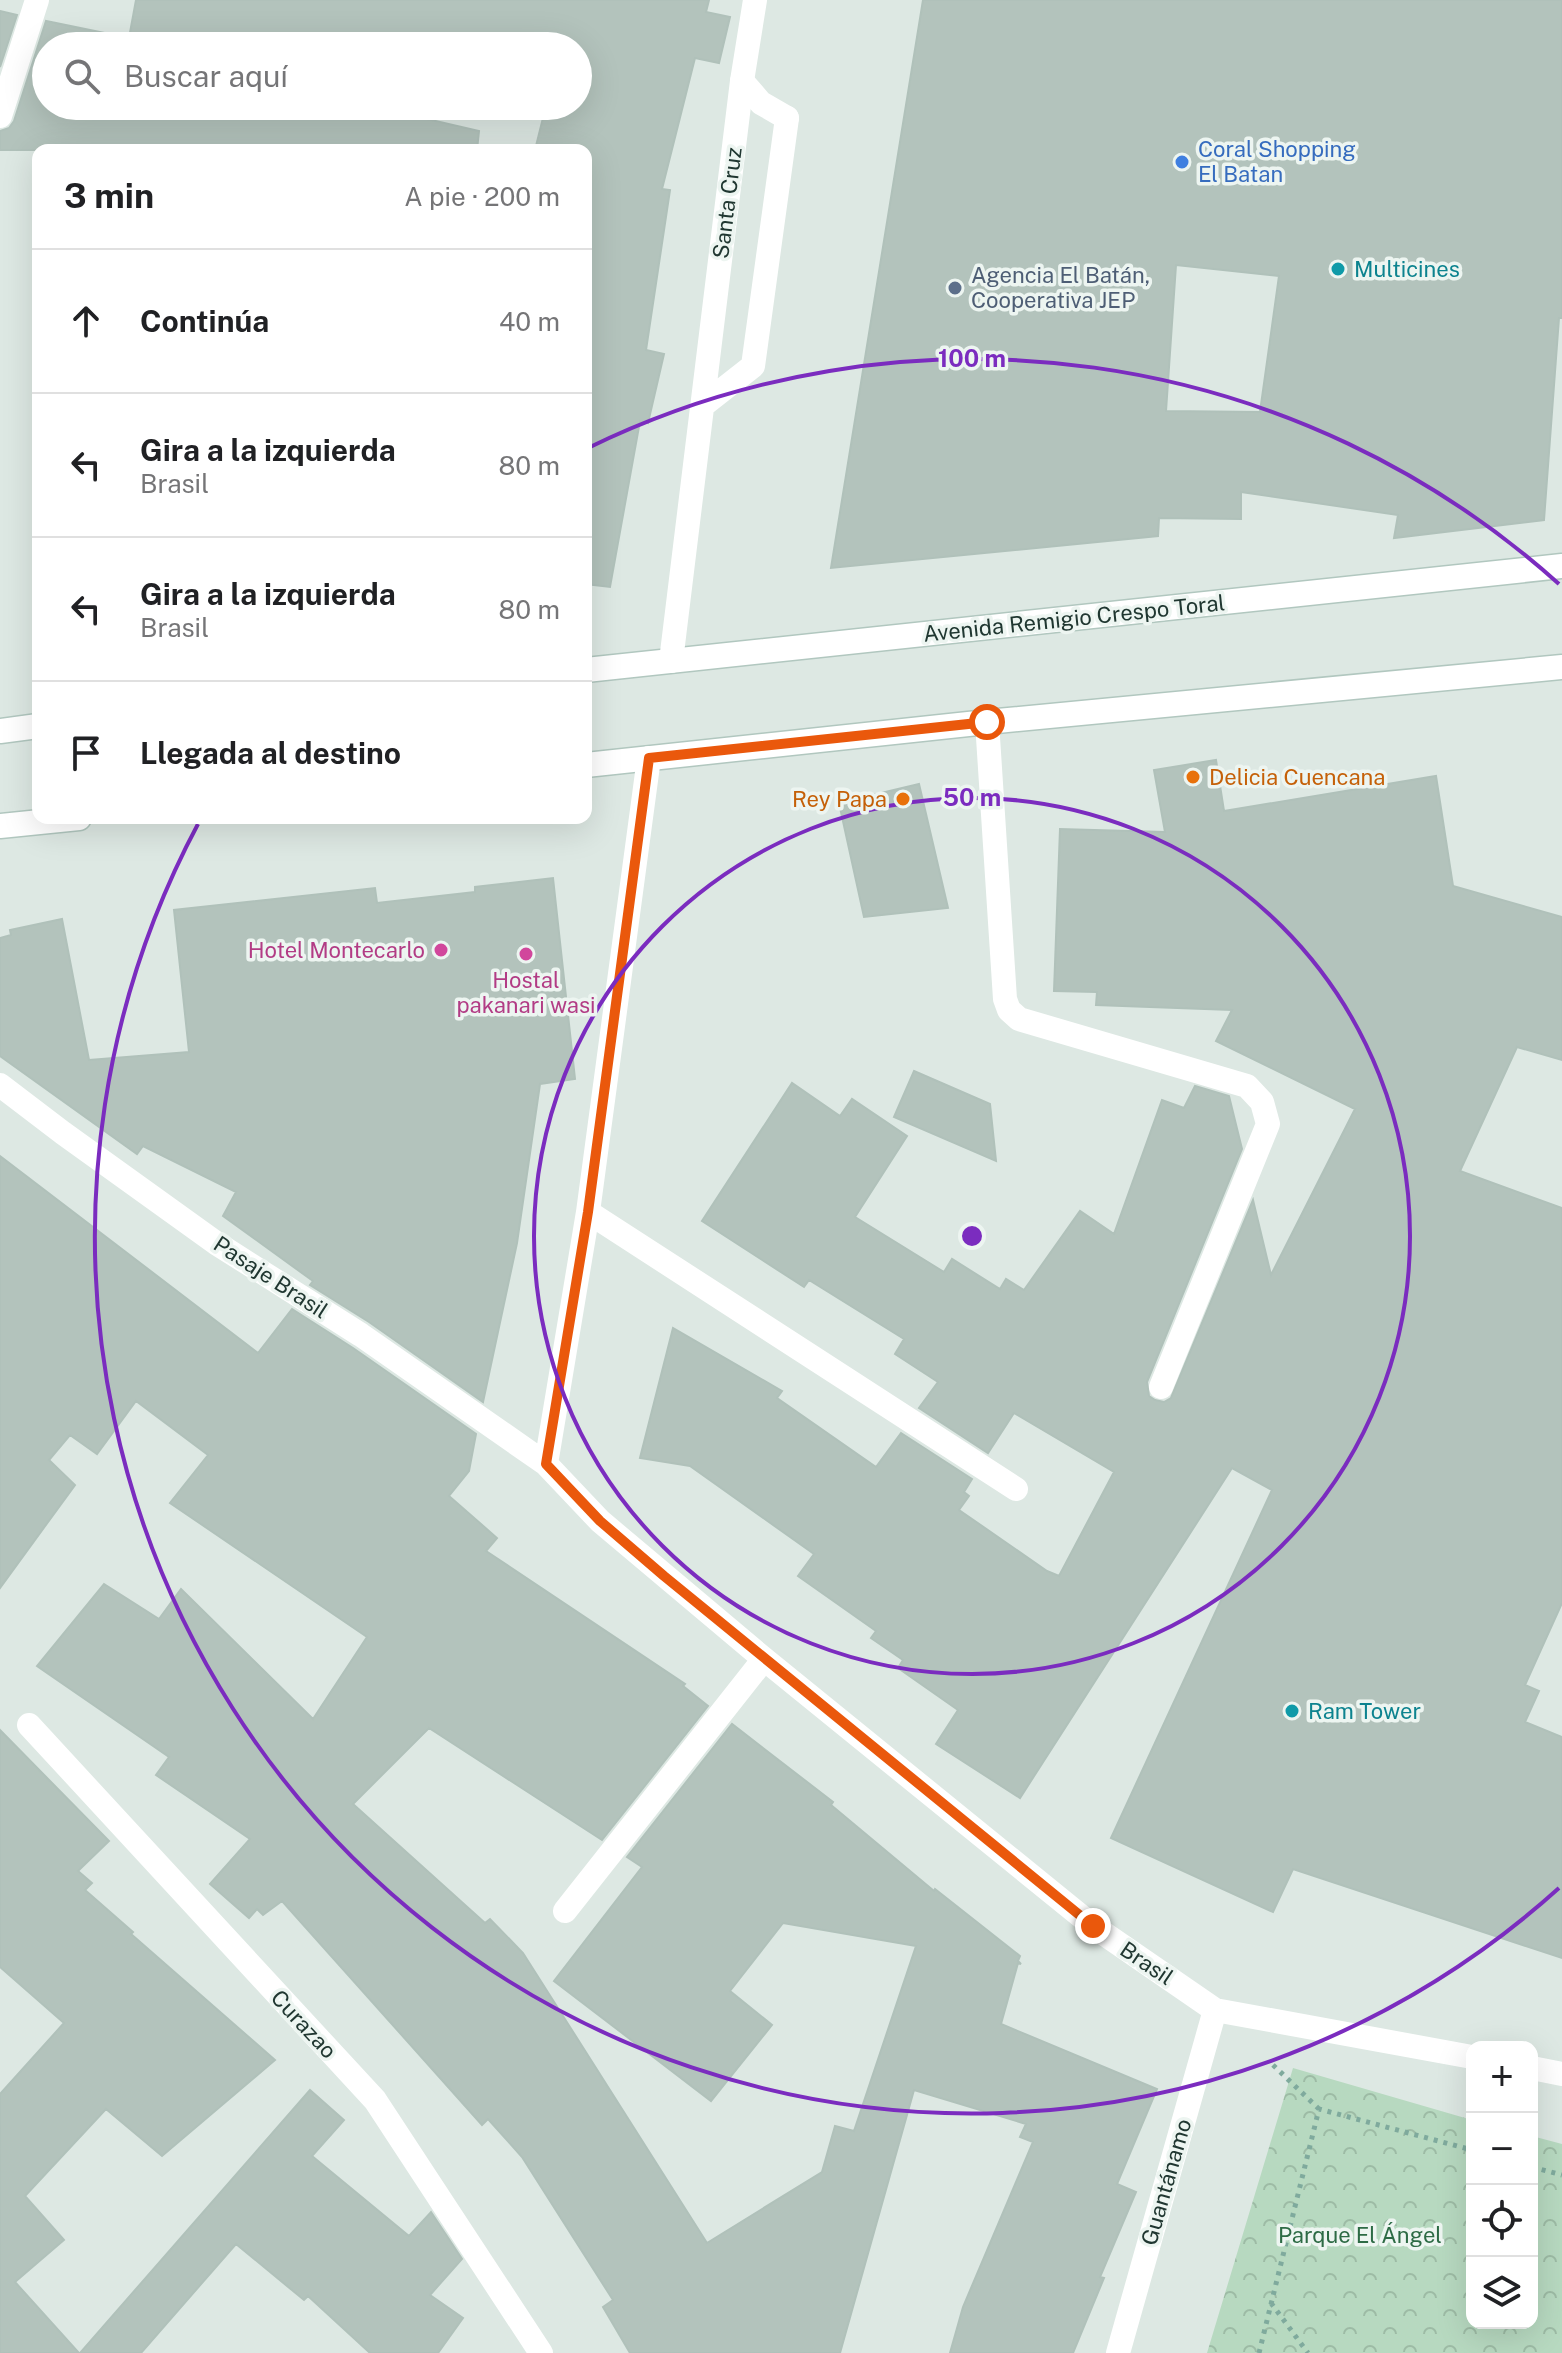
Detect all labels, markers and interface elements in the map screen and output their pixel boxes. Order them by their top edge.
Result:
search box [32,32,592,120]
icon: search [60,54,104,98]
text: Buscar aquí [124,58,288,94]
place label: Coral Shopping El Batan [1198,136,1356,187]
street label: Santa Cruz [707,146,747,260]
marker: Coral Shopping El Batan [1173,153,1191,171]
text: 3 min [64,176,154,216]
text: A pie · 200 m [404,181,560,212]
place label: Multicines [1354,256,1460,282]
marker: Multicines [1329,260,1347,278]
place label: Agencia El Batán, Cooperativa JEP [971,262,1150,313]
marker: Agencia El Batán, Cooperativa JEP [946,279,964,297]
icon: ahead [64,299,108,343]
text: Continúa [140,303,269,339]
text: 40 m [499,306,560,337]
text: 100 m [938,344,1006,372]
text: Gira a la izquierda [140,432,396,468]
icon: left [64,443,108,487]
text: 80 m [499,450,560,481]
text: Brasil [140,468,209,499]
text: Gira a la izquierda [140,576,396,612]
icon: left [64,587,108,631]
street label: Avenida Remigio Crespo Toral [922,589,1226,647]
text: 80 m [499,594,560,625]
text: Brasil [140,612,209,643]
route start [969,704,1005,740]
icon: arrive [64,731,108,775]
text: Llegada al destino [140,735,401,771]
place label: Delicia Cuencana [1209,764,1385,790]
marker: Delicia Cuencana [1184,768,1202,786]
text: 50 m [943,783,1001,811]
place label: Rey Papa [792,786,887,812]
marker: Rey Papa [894,790,912,808]
place label: Hotel Montecarlo [248,937,425,963]
marker: Hotel Montecarlo [432,941,450,959]
marker: Hostal pakanari wasi [517,945,535,963]
place label: Hostal pakanari wasi [457,967,595,1018]
centre of rings [958,1222,986,1250]
street label: Pasaje Brasil [209,1230,333,1324]
place label: Ram Tower [1308,1698,1421,1724]
marker: Ram Tower [1283,1702,1301,1720]
route end [1075,1908,1111,1944]
street label: Brasil [1116,1936,1178,1990]
street label: Curazao [266,1985,342,2063]
map controls [1466,2041,1538,2329]
button: + [1466,2041,1538,2113]
button: − [1466,2113,1538,2185]
street label: Guantánamo [1136,2116,1196,2248]
button: locate [1466,2185,1538,2257]
park label: Parque El Ángel [1278,2222,1442,2248]
button: layers [1466,2257,1538,2329]

